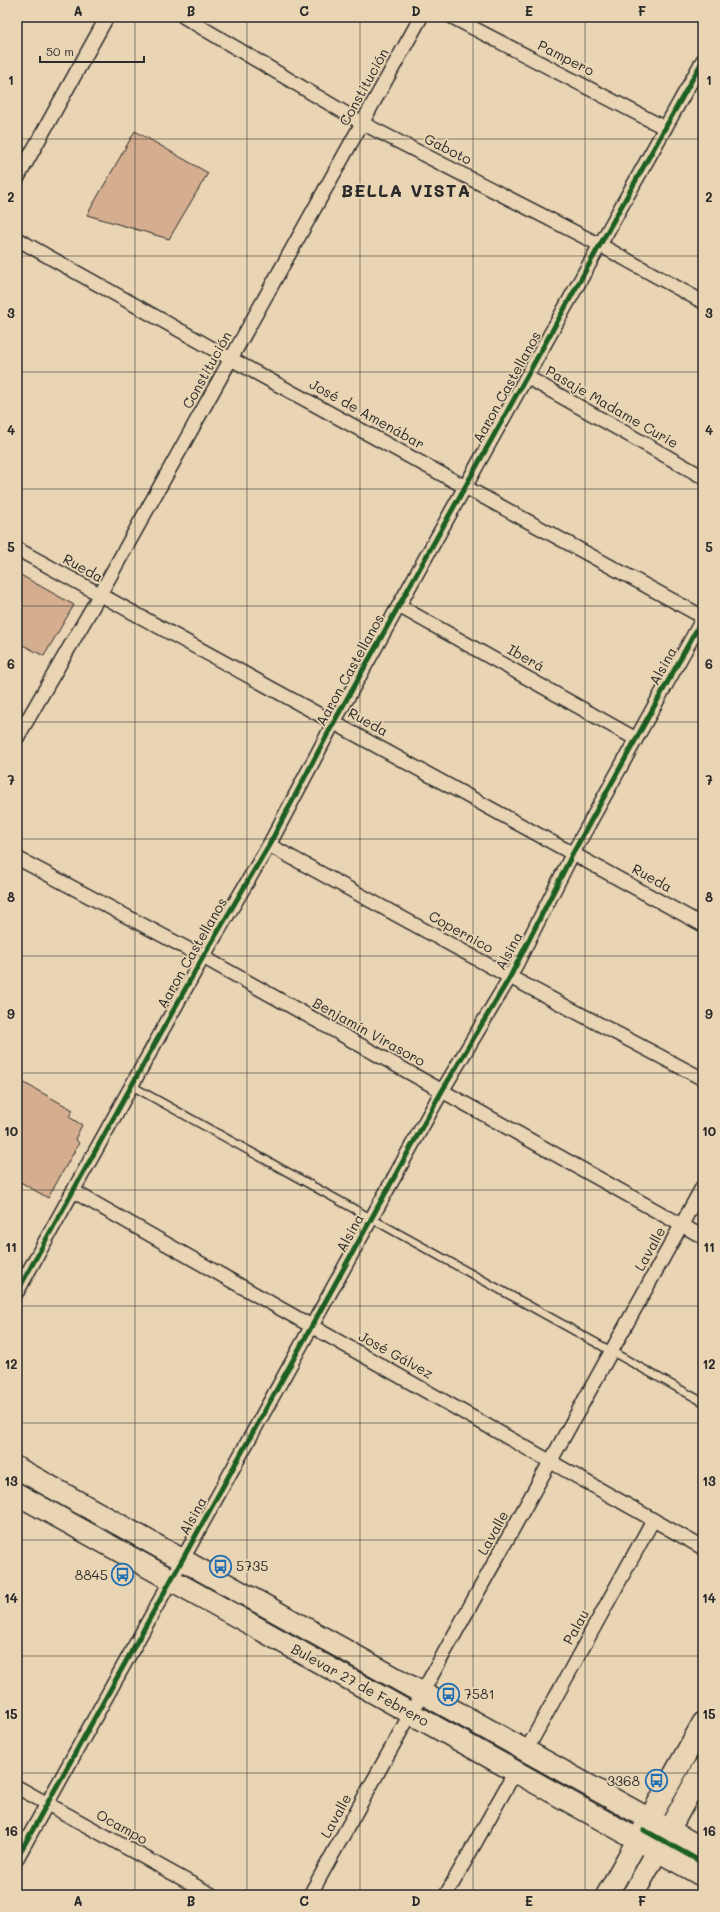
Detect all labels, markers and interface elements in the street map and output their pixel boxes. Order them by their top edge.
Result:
text: A [73,2,83,19]
text: B [187,2,196,19]
text: C [299,2,309,19]
text: D [411,2,421,19]
text: E [525,2,533,19]
text: F [638,2,646,19]
street label: Pampero [535,35,598,80]
scale bar [40,38,144,64]
text: 50 m [46,43,74,59]
street label: Constitución [334,45,393,129]
text: 1 [8,71,14,88]
text: 1 [706,71,712,88]
street label: Gaboto [421,129,475,169]
district label: BELLA VISTA [341,178,471,202]
text: 2 [7,188,15,205]
text: 2 [705,188,713,205]
text: 3 [7,304,15,321]
text: 3 [705,304,713,321]
street label: Constitución [177,328,236,412]
street label: Aaron Castellanos [468,328,545,446]
street label: Pasaje Madame Curie [543,361,682,452]
street label: José de Amenábar [306,374,428,453]
text: 4 [7,421,15,438]
text: 4 [705,421,713,438]
text: 5 [7,538,15,555]
text: 5 [705,538,713,555]
street label: Rueda [60,549,107,586]
street label: Aaron Castellanos [311,611,388,729]
street label: Iberá [504,640,548,675]
street label: Alsina [644,643,681,688]
text: 6 [7,655,15,672]
text: 6 [705,655,713,672]
street label: Rueda [345,703,392,740]
text: 7 [7,771,15,788]
text: 7 [705,771,713,788]
street label: Rueda [629,859,676,896]
text: 8 [7,888,15,905]
text: 8 [705,888,713,905]
street label: Aaron Castellanos [152,894,231,1012]
street label: Copernico [425,906,497,957]
street label: Alsina [491,928,527,973]
street label: Benjamín Virasoro [310,993,429,1070]
text: 9 [7,1005,15,1022]
text: 9 [705,1005,713,1022]
text: 10 [4,1122,18,1139]
text: 10 [702,1122,716,1139]
street label: Alsina [331,1210,368,1255]
street label: Lavalle [630,1223,669,1274]
text: 11 [5,1238,17,1255]
text: 11 [703,1238,715,1255]
street label: José Gálvez [356,1326,437,1383]
text: 12 [4,1355,18,1372]
text: 12 [702,1355,716,1372]
text: 13 [4,1472,18,1489]
text: 13 [702,1472,716,1489]
street label: Alsina [174,1493,211,1538]
street label: Lavalle [473,1507,512,1558]
bus stop icon: 5735 [207,1553,233,1579]
place label: 5735 [236,1556,268,1575]
bus stop icon: 8845 [110,1562,136,1588]
place label: 8845 [75,1565,108,1584]
text: 14 [4,1589,18,1606]
text: 14 [702,1589,716,1606]
street label: Palau [558,1606,593,1648]
street label: Bulevar 27 de Febrero [288,1639,432,1730]
bus stop icon: 7581 [436,1681,462,1707]
place label: 7581 [464,1684,495,1703]
text: 15 [4,1705,18,1722]
text: 15 [702,1705,716,1722]
bus stop icon: 3368 [643,1768,669,1794]
place label: 3368 [607,1771,640,1790]
street label: Lavalle [316,1790,355,1841]
street label: Ocampo [93,1805,151,1848]
text: 16 [4,1822,18,1839]
text: 16 [702,1822,716,1839]
text: A [73,1892,83,1909]
text: B [187,1892,196,1909]
text: C [299,1892,309,1909]
text: D [411,1892,421,1909]
text: E [525,1892,533,1909]
text: F [638,1892,646,1909]

